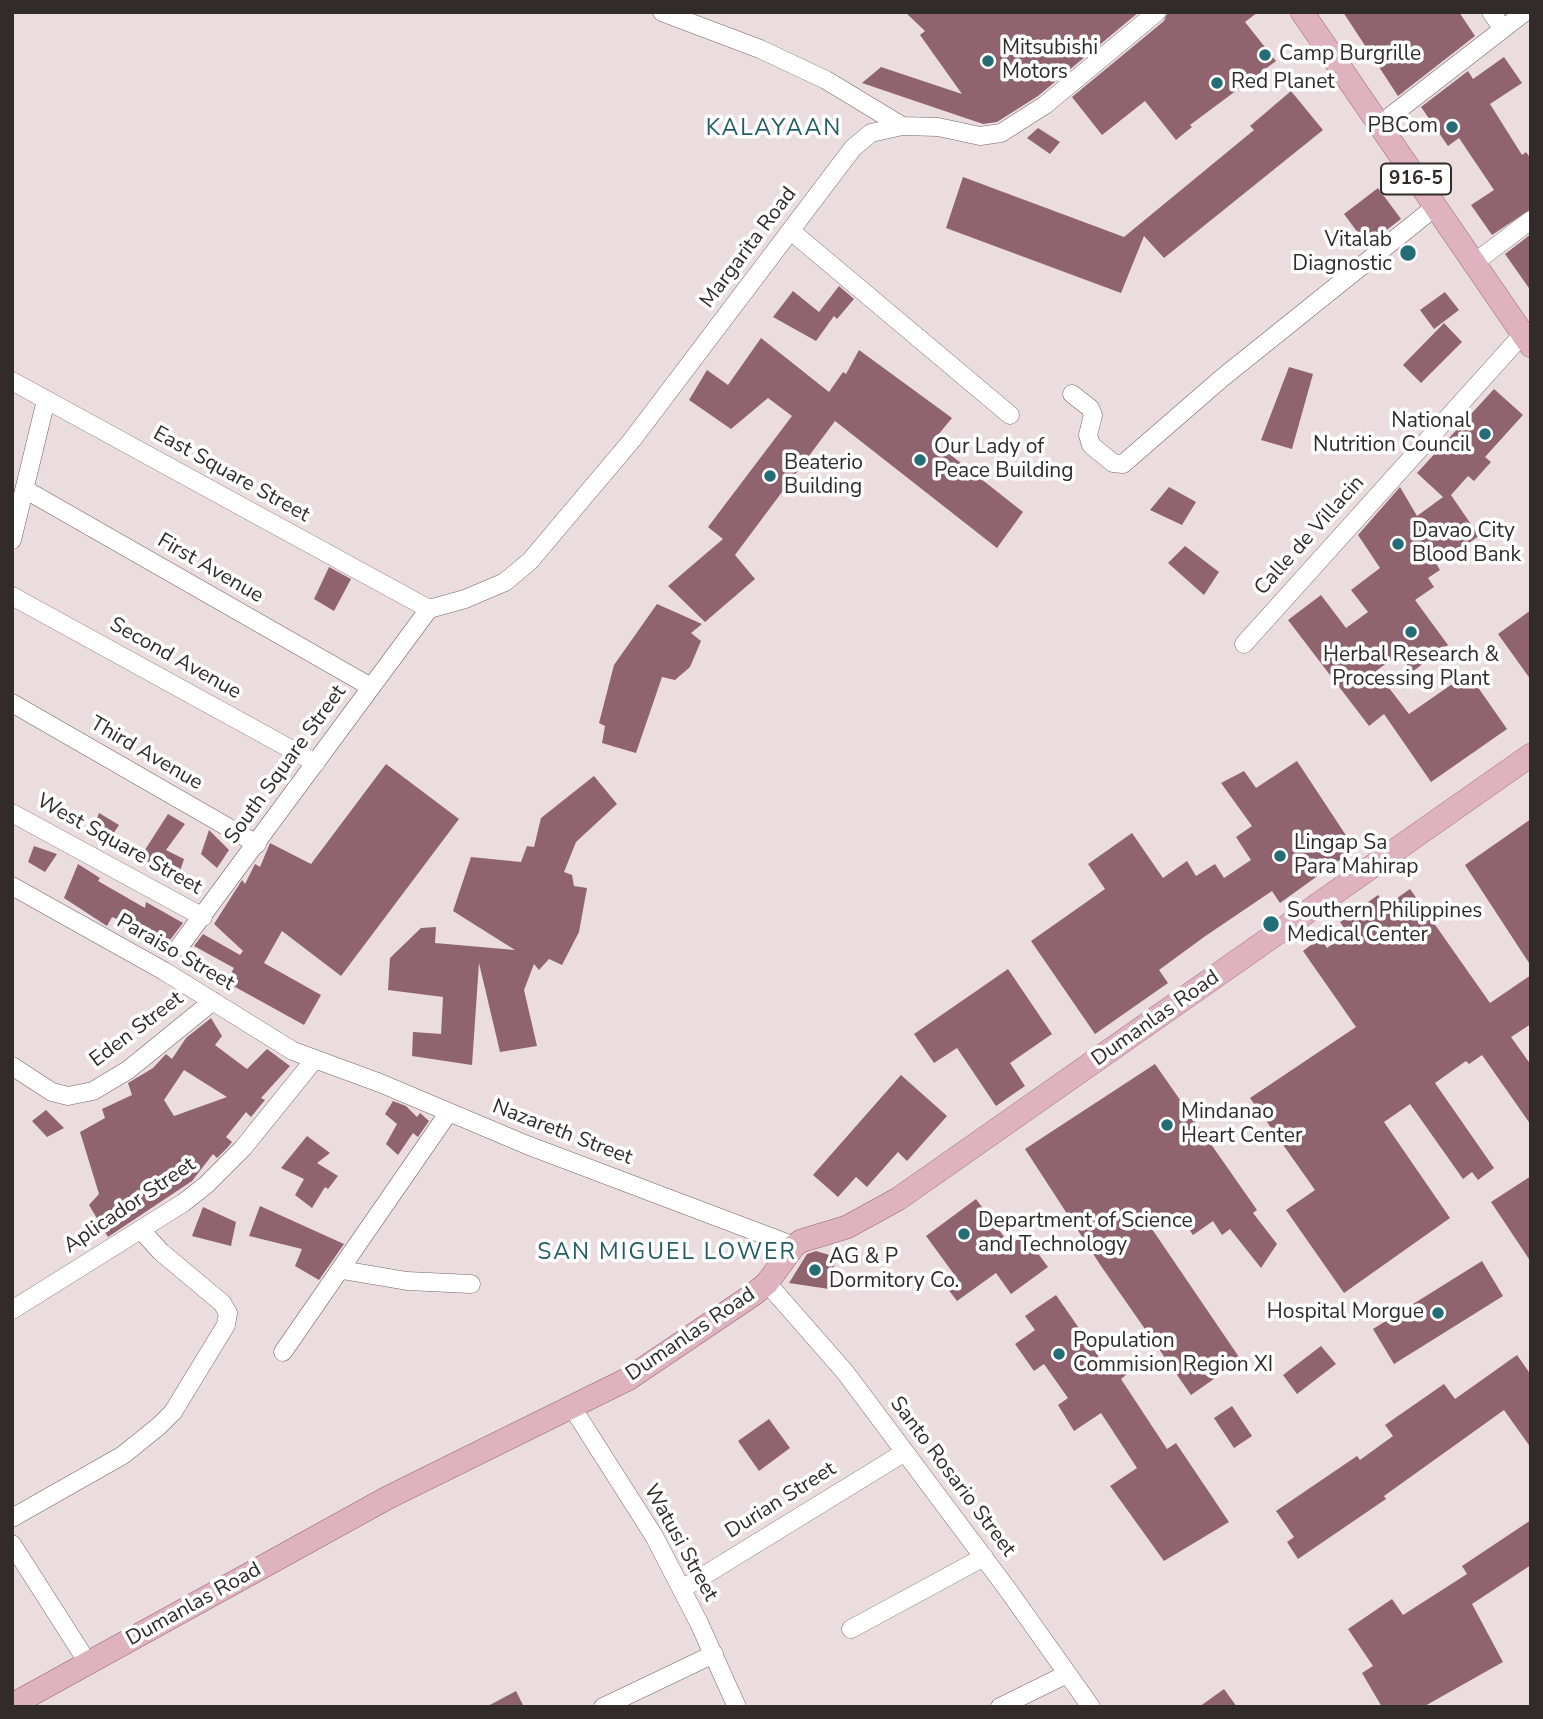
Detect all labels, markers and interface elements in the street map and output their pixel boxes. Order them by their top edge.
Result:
place label: Mitsubishi Motors [1002,36,1098,86]
place label: Camp Burgrille [1279,42,1421,68]
marker: Camp Burgrille [1257,47,1273,63]
marker: Mitsubishi Motors [980,53,996,69]
place label: Red Planet [1231,70,1335,96]
marker: Red Planet [1209,75,1225,91]
place label: PBCom [1367,114,1438,140]
district label: KALAYAAN [707,115,841,143]
marker: PBCom [1444,119,1460,135]
road number: 916-5 [1381,164,1451,195]
street label: Margarita Road [695,183,803,313]
place label: Vitalab Diagnostic [1293,228,1392,278]
marker: Vitalab Diagnostic [1398,243,1418,263]
place label: National Nutrition Council [1313,409,1471,459]
street label: East Square Street [148,421,314,529]
marker: National Nutrition Council [1477,426,1493,442]
place label: Our Lady of Peace Building [934,435,1074,485]
place label: Beaterio Building [784,451,863,501]
marker: Our Lady of Peace Building [912,452,928,468]
marker: Beaterio Building [762,468,778,484]
street label: Calle de Villacin [1250,471,1370,601]
place label: Davao City Blood Bank [1412,519,1521,569]
street label: First Avenue [153,529,267,609]
marker: Davao City Blood Bank [1390,536,1406,552]
street label: Second Avenue [105,613,245,705]
marker: Herbal Research & Processing Plant [1403,624,1419,640]
place label: Herbal Research & Processing Plant [1323,643,1499,693]
street label: South Square Street [220,681,352,849]
street label: Third Avenue [85,712,207,796]
street label: West Square Street [32,789,206,901]
place label: Lingap Sa Para Mahirap [1294,831,1419,881]
marker: Lingap Sa Para Mahirap [1272,848,1288,864]
place label: Southern Philippines Medical Center [1287,899,1482,949]
street label: Paraiso Street [112,909,238,997]
marker: Southern Philippines Medical Center [1261,914,1281,934]
street label: Dumanlas Road [1087,966,1225,1072]
street label: Eden Street [85,987,189,1073]
street label: Nazareth Street [488,1095,636,1171]
place label: Mindanao Heart Center [1181,1100,1303,1150]
marker: Mindanao Heart Center [1159,1117,1175,1133]
street label: Aplicador Street [59,1153,201,1259]
place label: Department of Science and Technology [978,1209,1193,1259]
marker: Department of Science and Technology [956,1226,972,1242]
district label: SAN MIGUEL LOWER [539,1239,795,1267]
place label: AG & P Dormitory Co. [829,1245,959,1295]
marker: AG & P Dormitory Co. [807,1262,823,1278]
street label: Dumanlas Road [622,1283,760,1387]
place label: Hospital Morgue [1267,1300,1424,1326]
marker: Hospital Morgue [1430,1305,1446,1321]
place label: Population Commision Region XI [1073,1329,1273,1379]
marker: Population Commision Region XI [1051,1346,1067,1362]
street label: Santo Rosario Street [884,1392,1020,1562]
street label: Durian Street [721,1457,841,1545]
street label: Watusi Street [638,1480,722,1606]
street label: Dumanlas Road [122,1558,266,1652]

